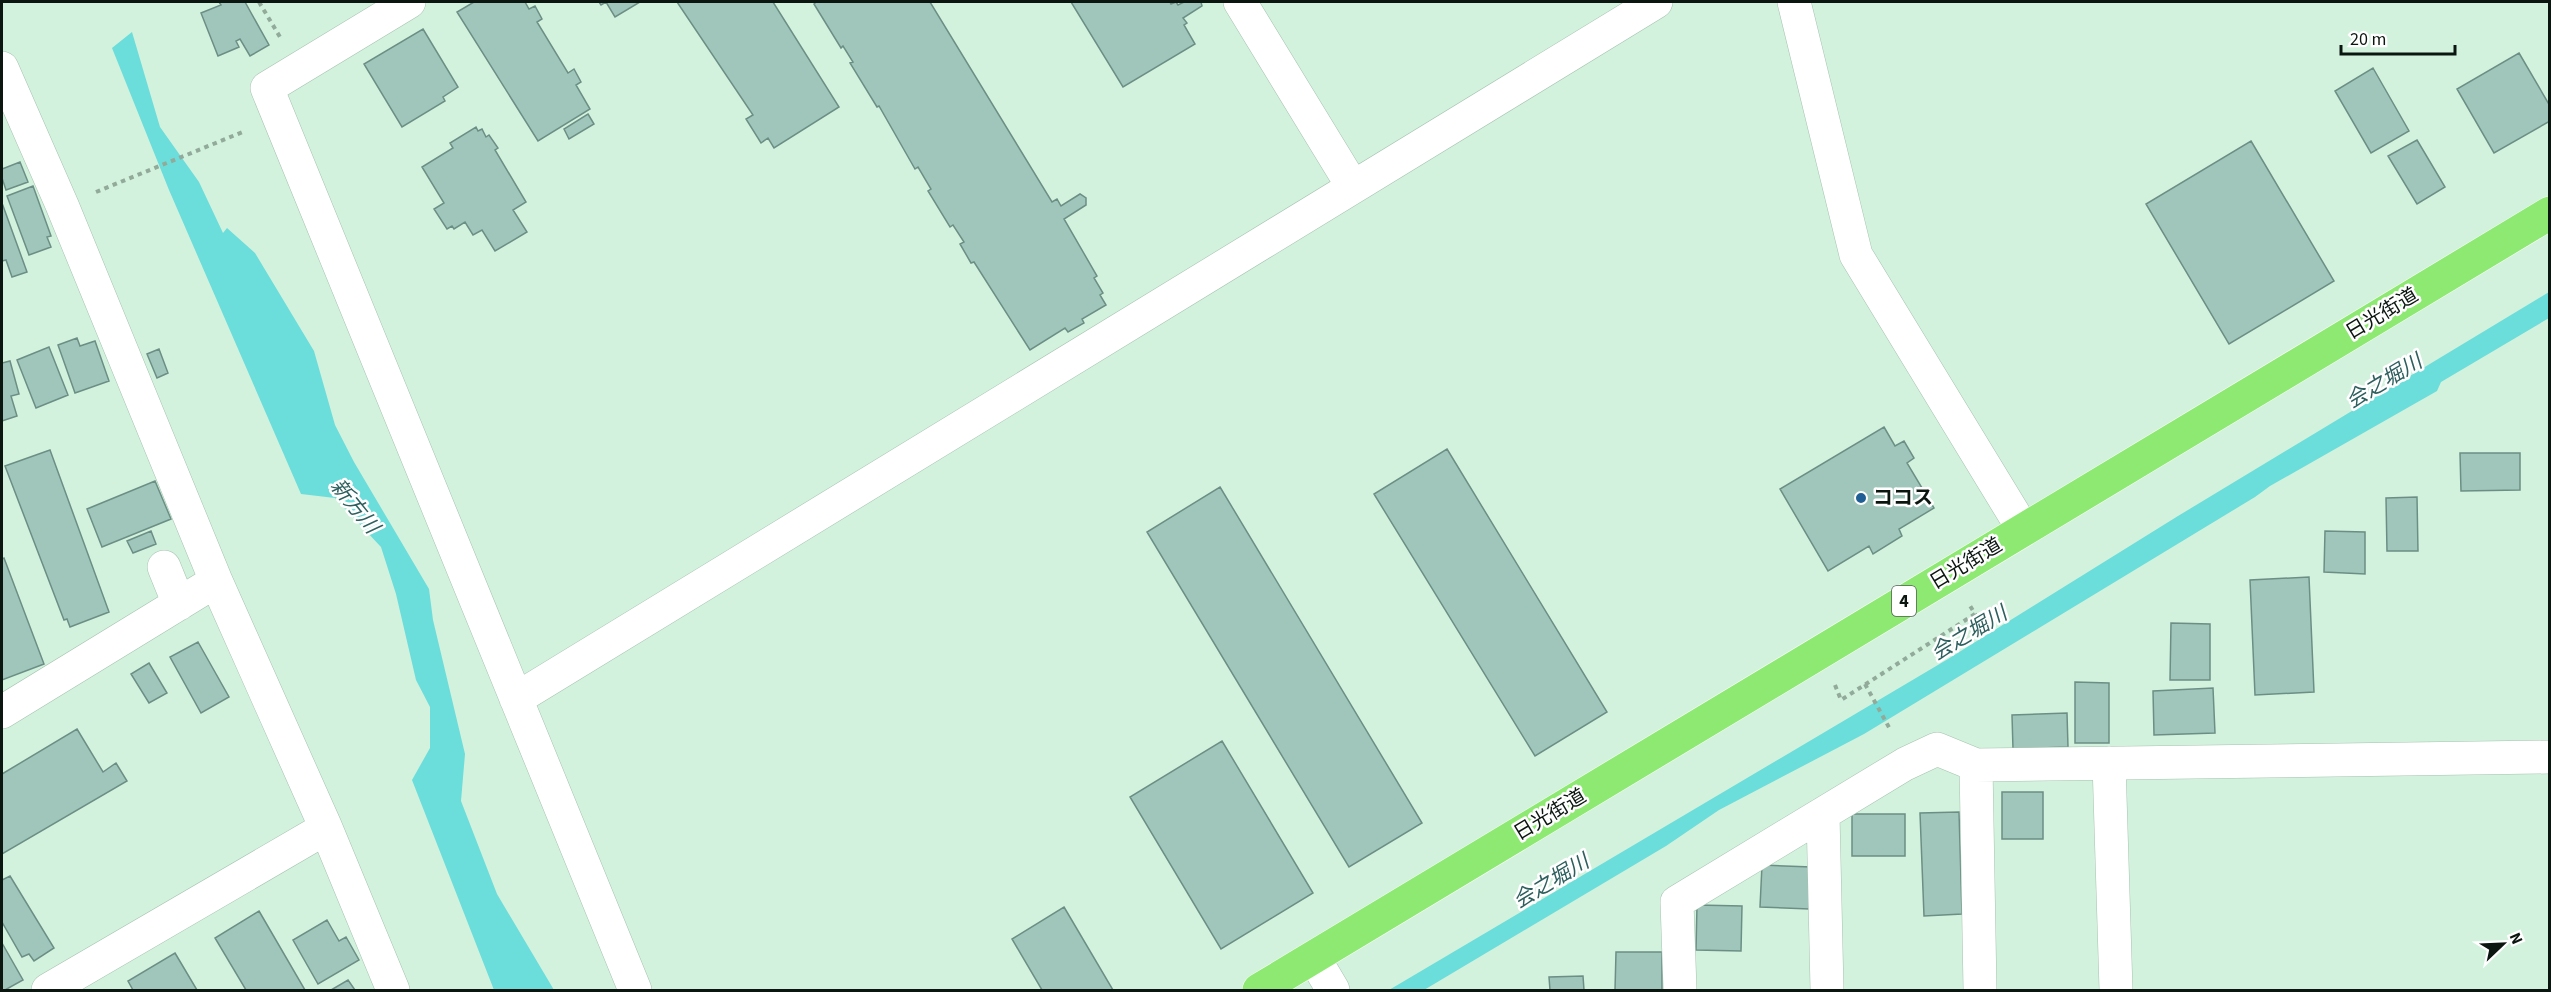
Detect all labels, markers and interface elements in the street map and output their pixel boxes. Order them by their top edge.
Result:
scale bar [2341,18,2455,56]
text: 20 m [2350,27,2386,52]
street label: 日光街道 [2341,281,2423,347]
water label: 会之堀川 [2340,345,2429,415]
water label: 新方川 [324,472,388,541]
place label: ココス [1873,484,1933,512]
marker: ココス [1854,491,1868,505]
street label: 日光街道 [1925,531,2007,597]
road number: 4 [1892,586,1916,616]
water label: 会之堀川 [1925,597,2014,667]
street label: 日光街道 [1509,782,1591,848]
water label: 会之堀川 [1507,845,1596,915]
north arrow [2473,914,2533,974]
text: N [2504,929,2528,948]

